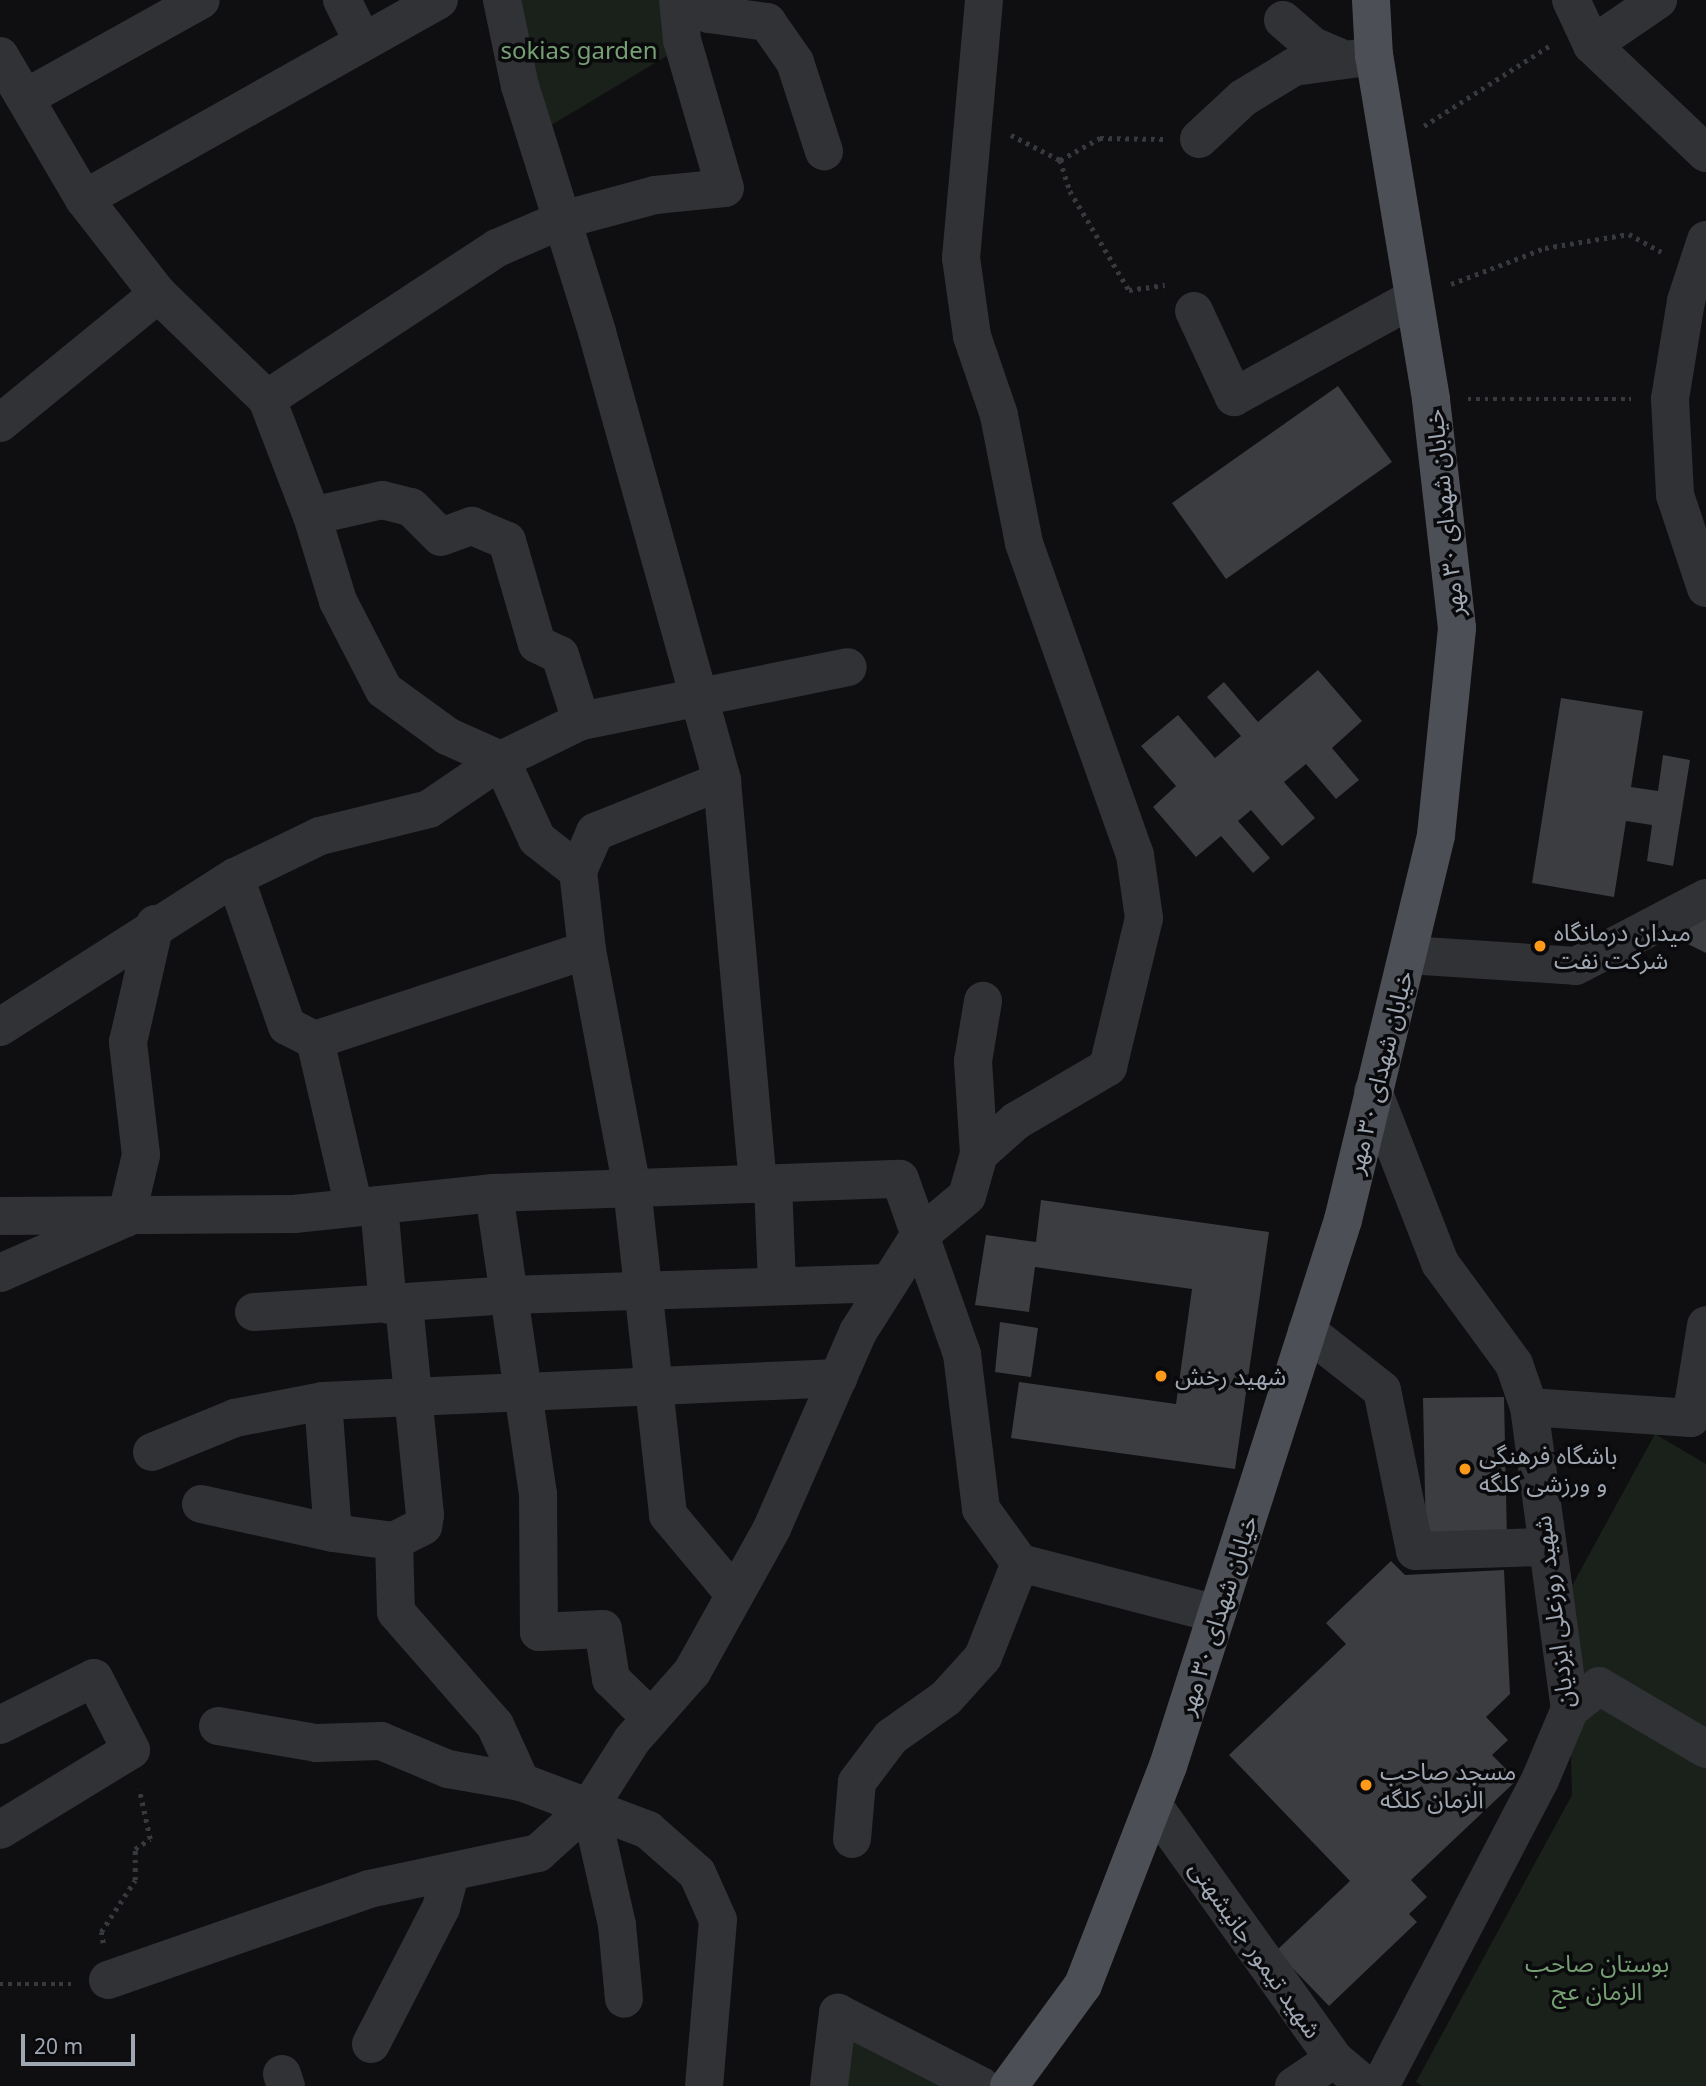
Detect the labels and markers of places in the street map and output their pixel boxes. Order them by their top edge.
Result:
place label: میدان درمانگاه شرکت نفت [1554,918,1691,974]
marker: میدان درمانگاه شرکت نفت [1532,938,1548,954]
place label: شهید رخش [1175,1362,1286,1390]
marker: شهید رخش [1153,1368,1169,1384]
place label: باشگاه فرهنگی و ورزشی کلگه [1479,1441,1618,1497]
marker: باشگاه فرهنگی و ورزشی کلگه [1457,1461,1473,1477]
place label: مسجد صاحب الزمان کلگه [1380,1757,1516,1813]
marker: مسجد صاحب الزمان کلگه [1358,1777,1374,1793]

